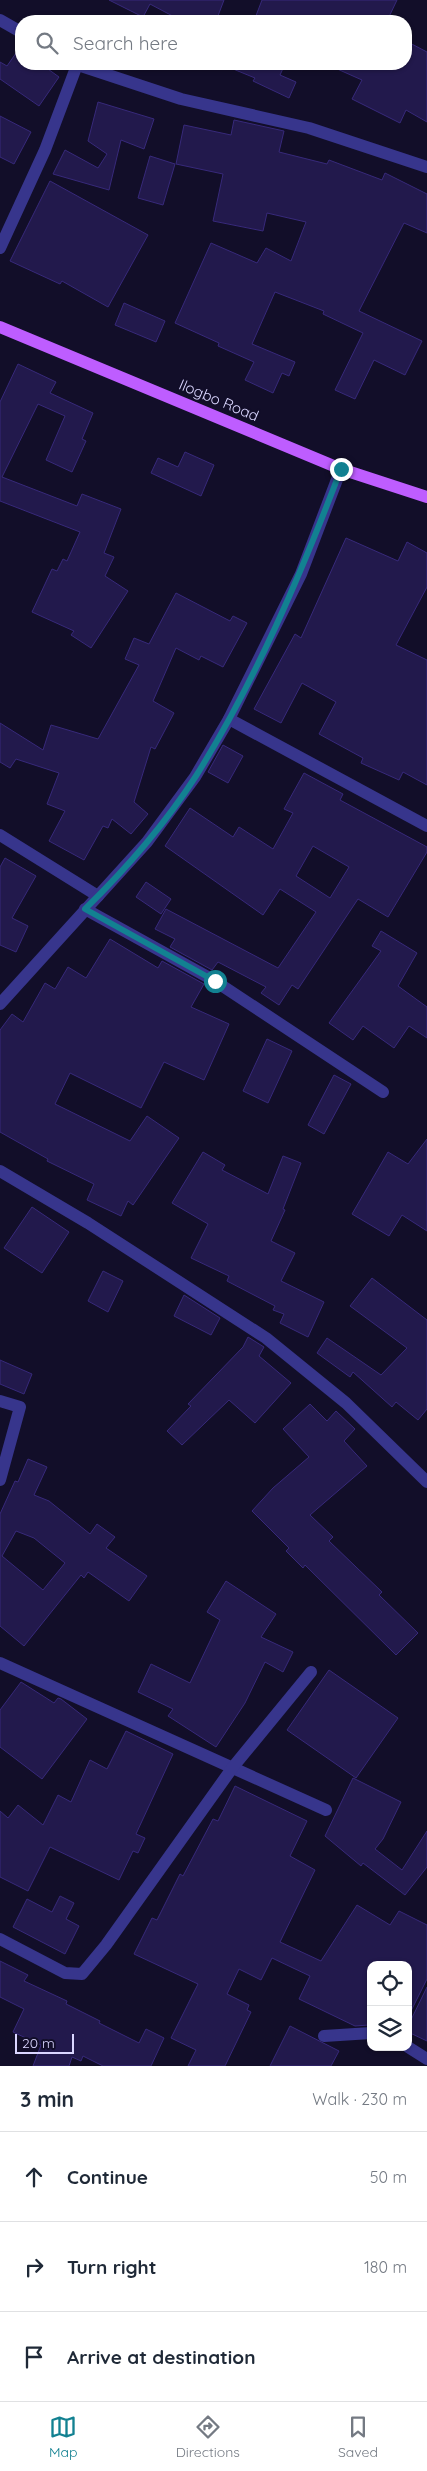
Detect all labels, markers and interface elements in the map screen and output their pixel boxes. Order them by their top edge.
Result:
search box [15,15,412,70]
icon: search [33,29,61,57]
text: Search here [73,31,178,55]
street label: Ilogbo Road [176,375,262,425]
route end [330,458,353,481]
route start [204,970,227,993]
map controls [367,1961,412,2051]
button: locate [367,1961,412,2006]
button: layers [367,2006,412,2051]
scale bar [15,2031,74,2054]
text: 20 m [22,2034,55,2052]
text: 3 min [20,2086,74,2112]
text: Walk · 230 m [312,2089,407,2109]
icon: ahead [20,2163,48,2191]
text: Continue [67,2165,148,2189]
text: 50 m [370,2167,407,2187]
icon: right [20,2253,48,2281]
text: Turn right [67,2255,156,2279]
text: 180 m [364,2257,407,2277]
icon: arrive [20,2343,48,2371]
text: Arrive at destination [67,2345,256,2369]
tab: Map [49,2413,78,2461]
tab: Directions [176,2413,240,2461]
tab: Saved [338,2413,378,2461]

